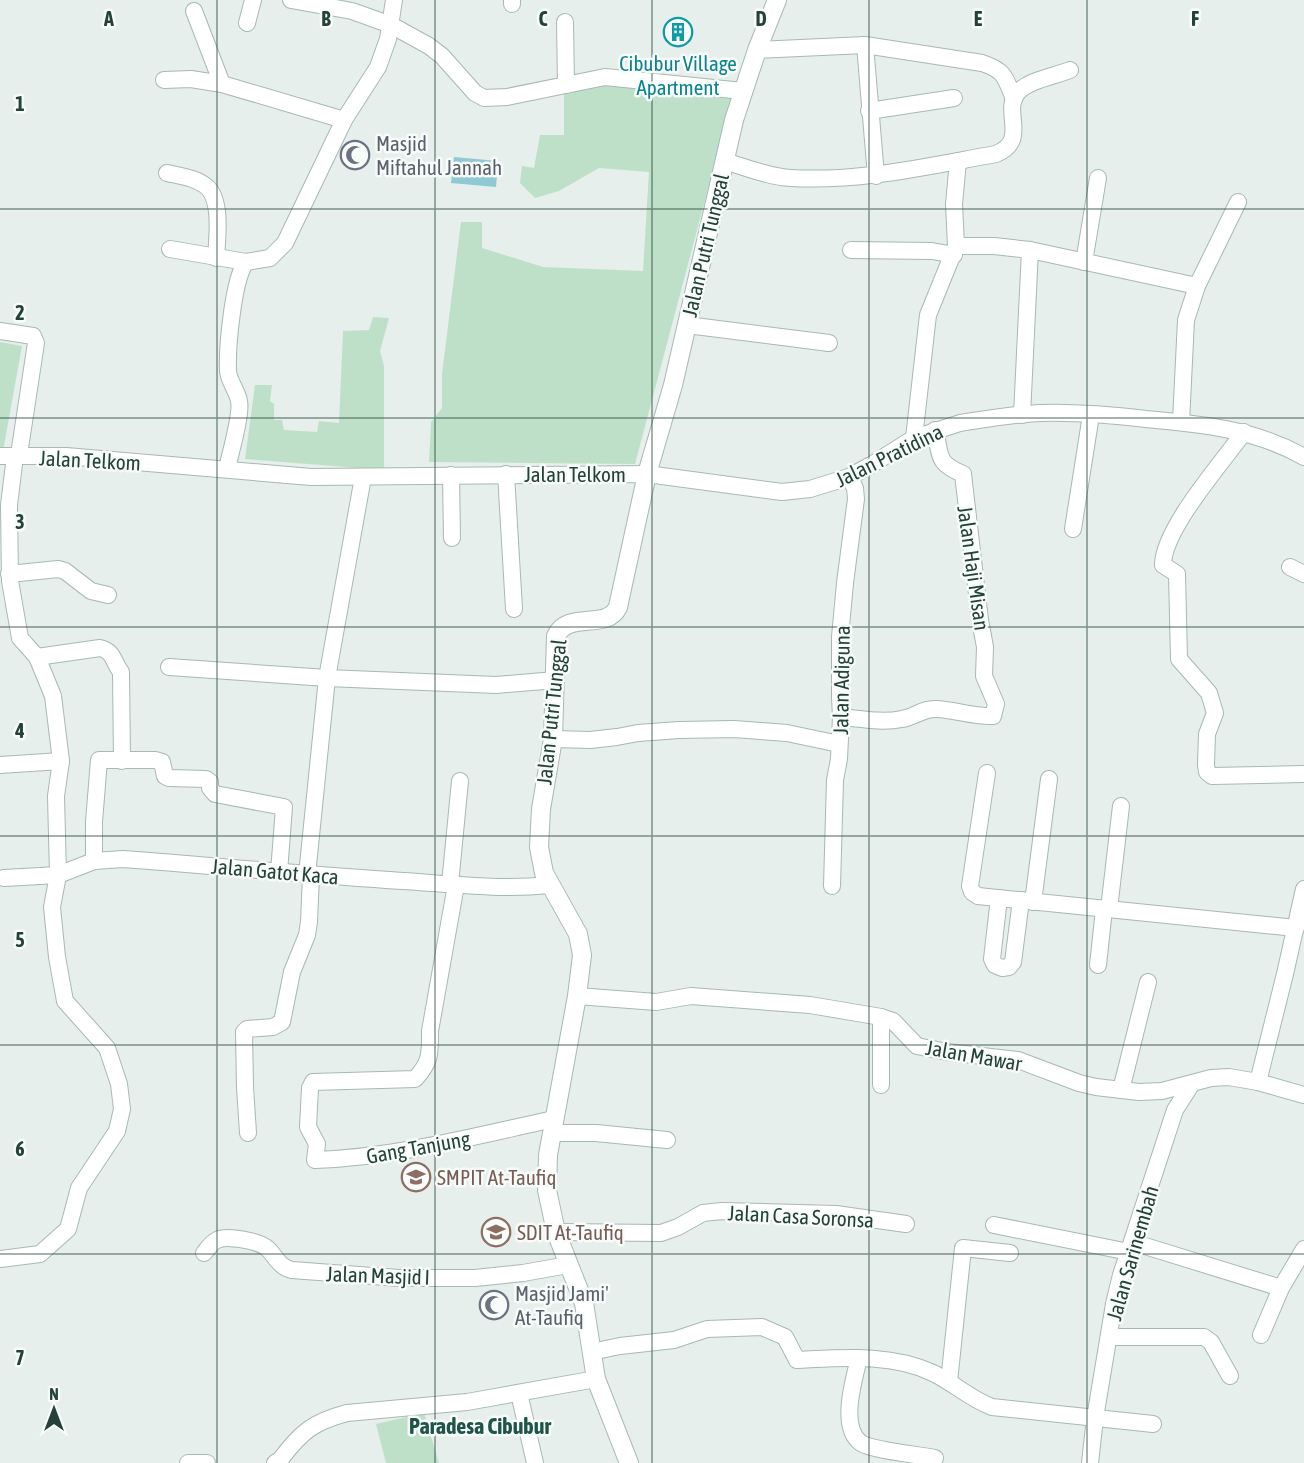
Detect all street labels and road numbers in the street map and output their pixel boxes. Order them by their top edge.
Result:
street label: Jalan Putri Tunggal [677,171,733,319]
street label: Jalan Pratidina [831,419,947,491]
street label: Jalan Telkom [39,445,141,475]
street label: Jalan Telkom [524,462,626,486]
street label: Jalan Haji Misan [953,504,995,632]
street label: Jalan Adiguna [828,625,854,735]
street label: Jalan Putri Tunggal [531,638,571,786]
street label: Jalan Gatot Kaca [210,853,340,889]
street label: Jalan Mawar [924,1035,1025,1075]
street label: Gang Tanjung [364,1126,472,1168]
street label: Jalan Sarinembah [1101,1183,1163,1323]
street label: Jalan Casa Soronsa [727,1200,875,1232]
street label: Jalan Masjid I [326,1261,430,1289]

